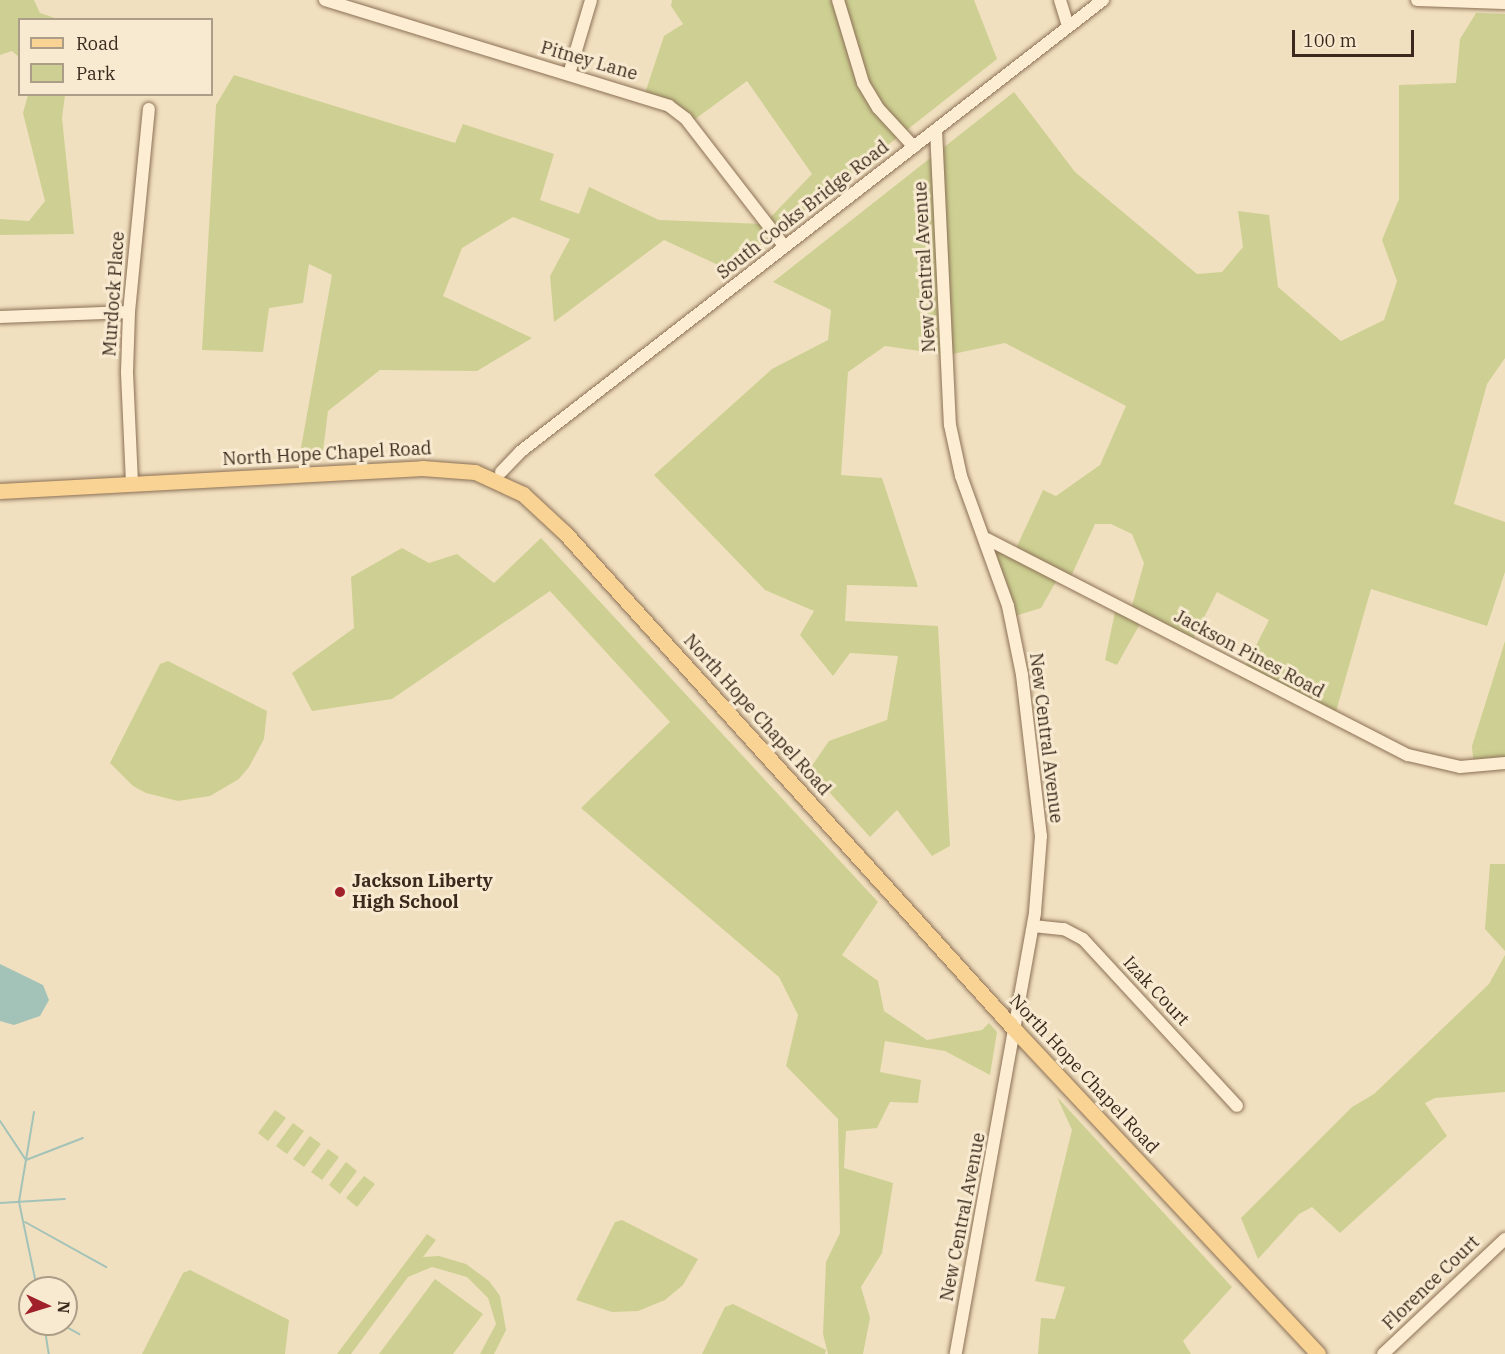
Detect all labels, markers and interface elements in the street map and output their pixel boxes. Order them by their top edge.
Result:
legend [18,18,213,96]
scale bar [1295,18,1416,56]
text: 100 m [1303,29,1357,52]
text: Road [76,32,119,55]
street label: Pitney Lane [538,37,640,85]
text: Park [76,62,115,85]
street label: South Cooks Bridge Road [713,136,893,284]
street label: New Central Avenue [910,181,940,353]
street label: Murdock Place [99,231,129,357]
street label: North Hope Chapel Road [222,438,432,470]
street label: Jackson Pines Road [1170,605,1328,703]
street label: North Hope Chapel Road [679,630,835,800]
street label: New Central Avenue [1025,652,1067,824]
place label: Jackson Liberty High School [352,871,493,914]
marker: Jackson Liberty High School [333,885,347,899]
street label: Izak Court [1118,952,1194,1030]
street label: North Hope Chapel Road [1005,990,1163,1158]
street label: New Central Avenue [936,1131,990,1303]
street label: Florence Court [1378,1231,1484,1335]
north arrow [18,1276,78,1336]
text: N [54,1300,74,1314]

